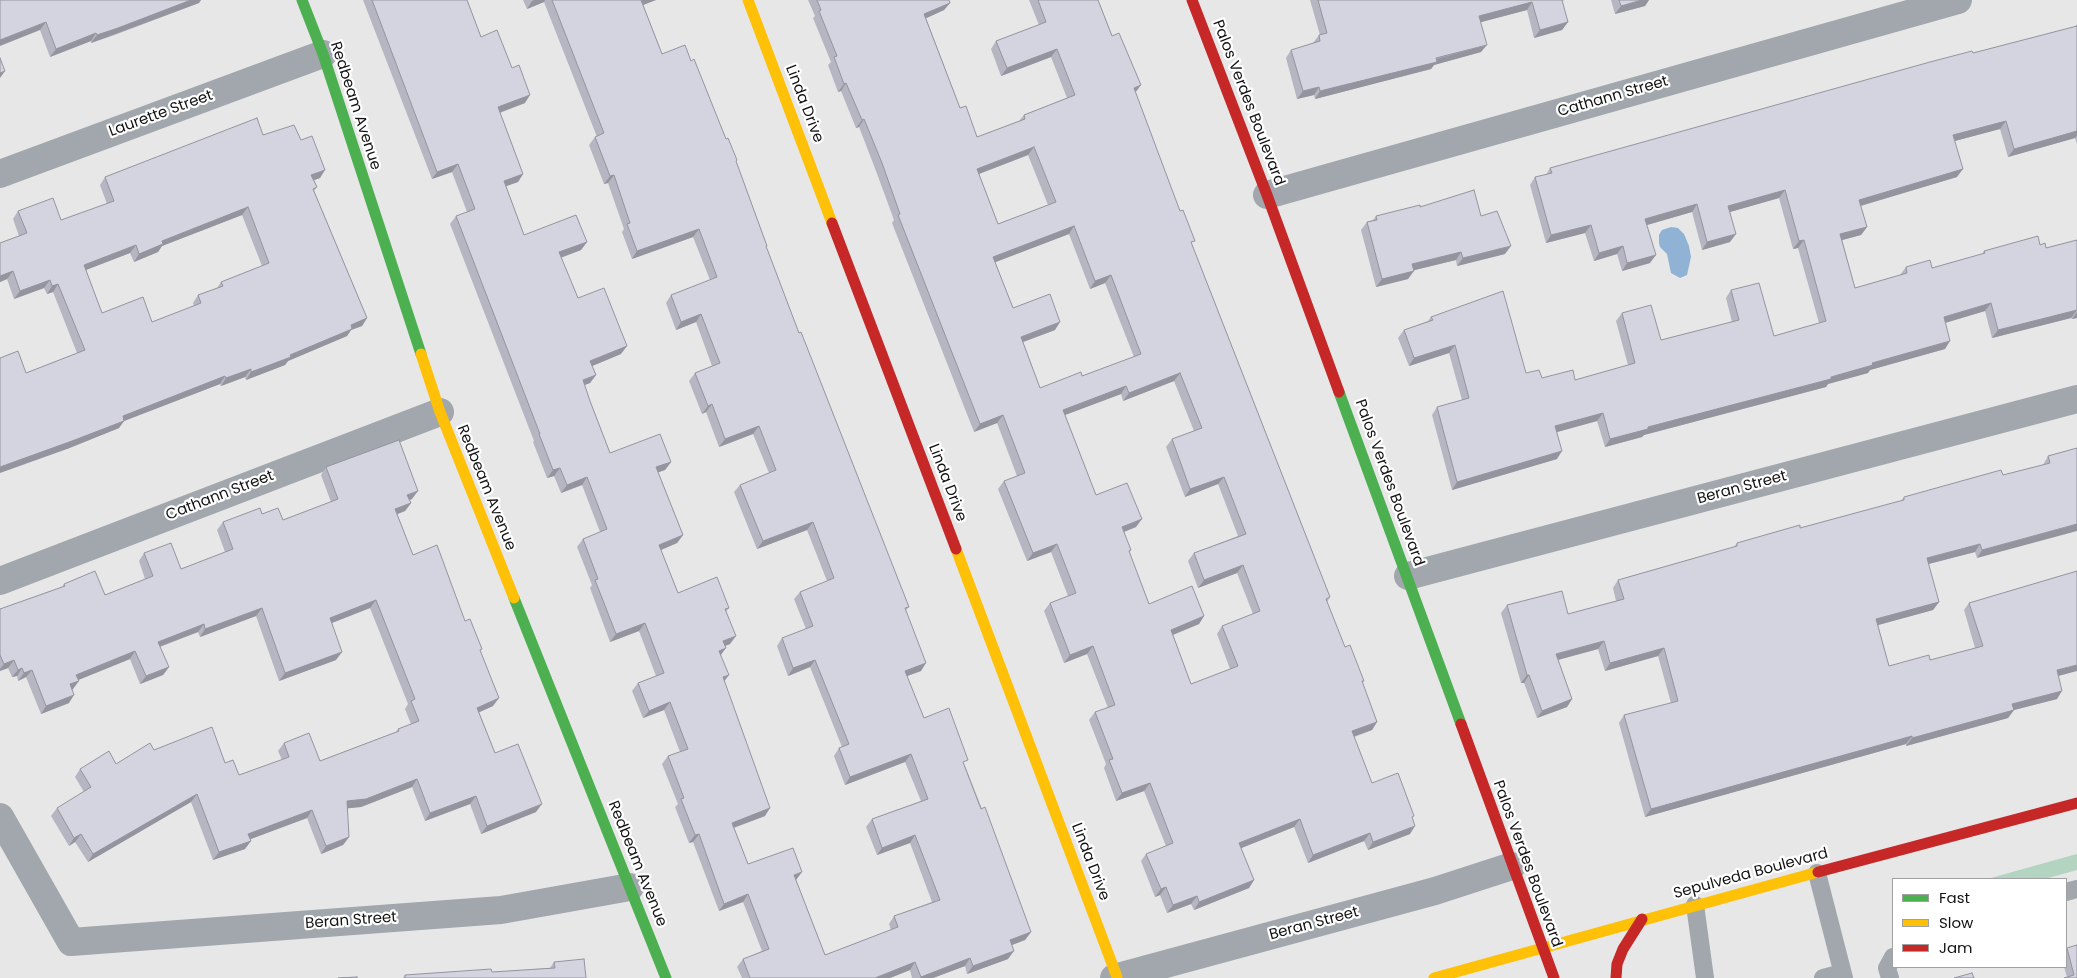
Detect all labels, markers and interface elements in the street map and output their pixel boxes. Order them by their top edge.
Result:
street label: Palos Verdes Boulevard [1208,18,1288,188]
street label: Redbeam Avenue [326,40,384,172]
street label: Linda Drive [781,63,827,145]
street label: Cathann Street [1556,73,1670,121]
street label: Laurette Street [107,87,215,141]
street label: Palos Verdes Boulevard [1350,397,1428,569]
street label: Redbeam Avenue [453,423,519,553]
street label: Linda Drive [924,442,970,524]
street label: Cathann Street [164,467,276,525]
street label: Beran Street [1695,467,1789,509]
street label: Palos Verdes Boulevard [1488,778,1566,950]
street label: Redbeam Avenue [604,799,670,929]
street label: Linda Drive [1067,821,1113,903]
street label: Sepulveda Boulevard [1672,845,1830,903]
legend [1892,878,2067,968]
text: Fast [1939,887,1970,908]
street label: Beran Street [1267,903,1361,945]
street label: Beran Street [305,909,397,933]
text: Slow [1939,912,1973,933]
text: Jam [1939,937,1973,958]

